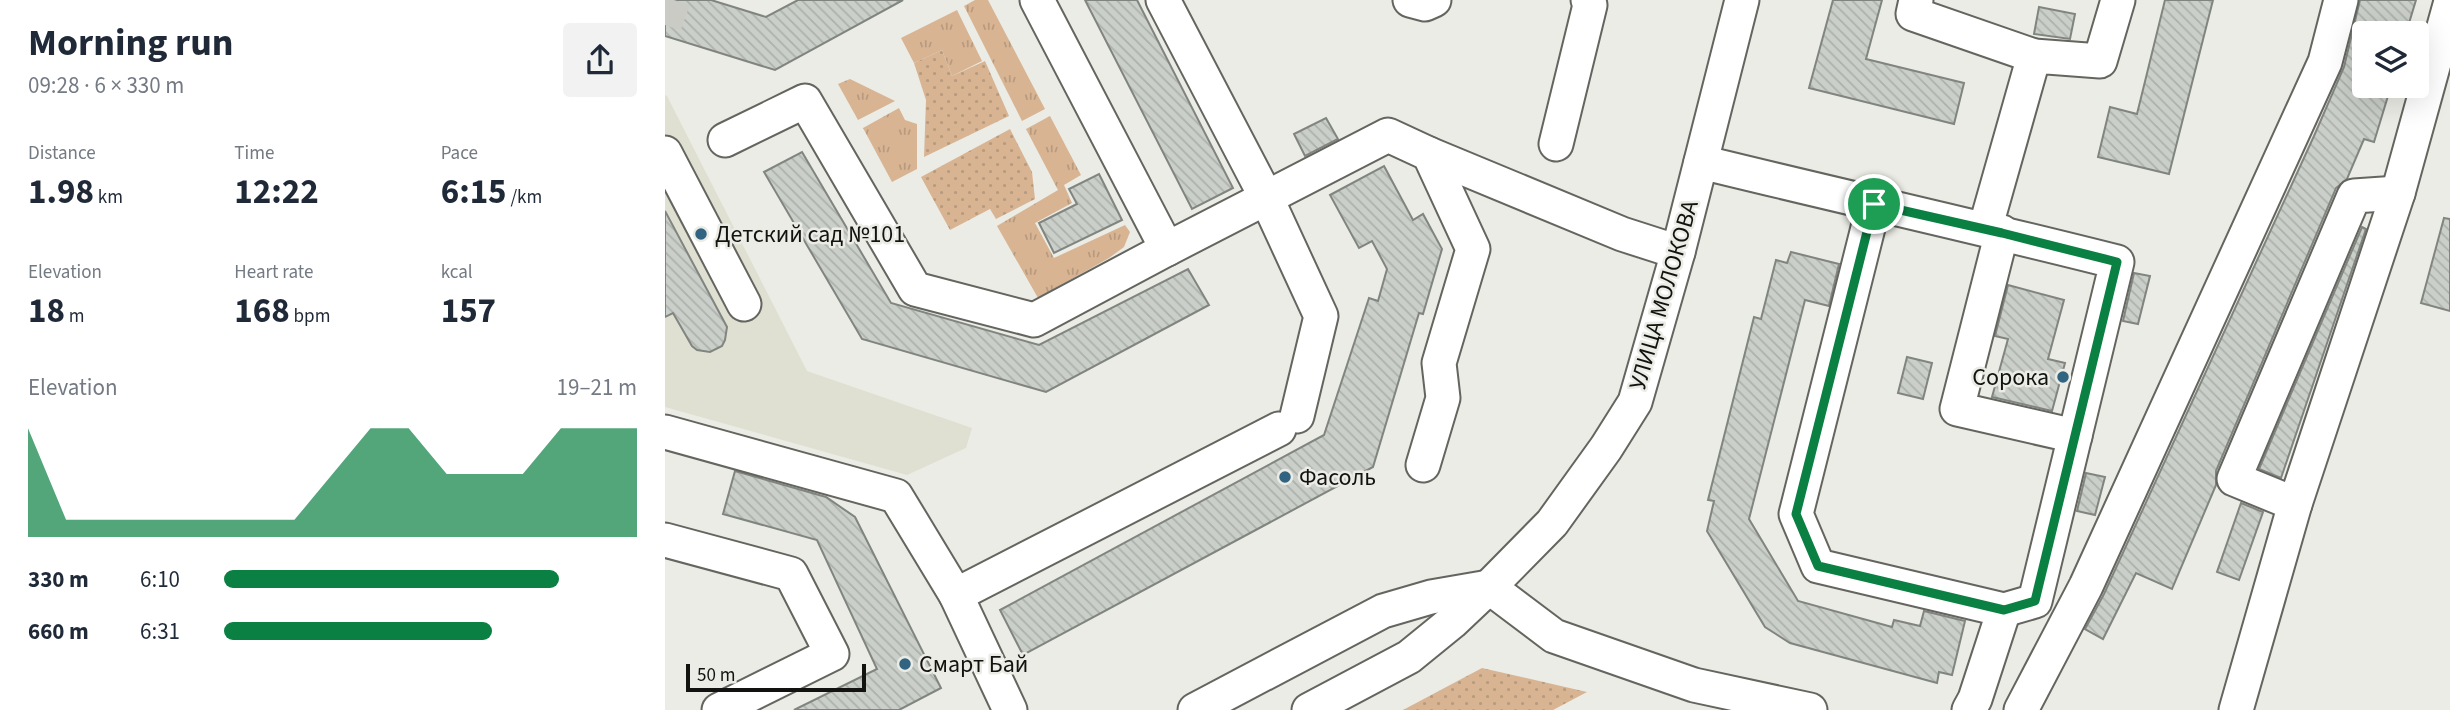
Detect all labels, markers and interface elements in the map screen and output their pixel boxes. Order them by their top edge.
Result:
text: Morning run [28,16,233,70]
map controls [2352,21,2429,98]
button: layers [2352,21,2429,98]
button: share [563,23,637,97]
text: 09:28 · 6 × 330 m [28,69,184,102]
text: Distance [28,140,96,167]
text: Time [234,140,274,167]
text: Pace [441,140,478,167]
text: 1.98 [28,167,94,217]
text: 12:22 [234,167,319,217]
text: 6:15 [441,167,507,217]
pin [1844,174,1904,234]
text: km [94,184,123,211]
text: /km [507,184,542,211]
icon: arrive [1855,185,1893,223]
street label: УЛИЦА МОЛОКОВА [1620,196,1708,394]
place label: Детский сад №101 [715,217,905,252]
marker: Детский сад №101 [693,226,709,242]
text: Elevation [28,259,102,286]
text: Heart rate [234,259,313,286]
text: kcal [441,259,473,286]
text: 18 [28,286,65,336]
text: 168 [234,286,290,336]
text: 157 [441,286,496,336]
text: m [65,303,85,330]
text: bpm [290,303,330,330]
place label: Сорока [1972,360,2049,395]
marker: Сорока [2055,369,2071,385]
text: Elevation [28,371,118,404]
text: 19–21 m [557,371,637,404]
place label: Фасоль [1299,460,1376,495]
marker: Фасоль [1277,469,1293,485]
text: 330 m [28,563,89,596]
text: 6:10 [140,563,180,596]
text: 660 m [28,615,89,648]
text: 6:31 [140,615,180,648]
place label: Смарт Бай [919,647,1028,682]
marker: Смарт Бай [897,656,913,672]
scale bar [686,661,866,693]
text: 50 m [697,662,735,689]

